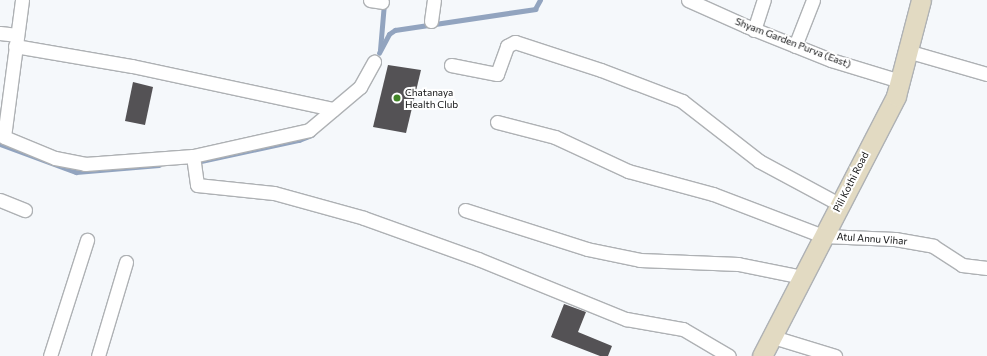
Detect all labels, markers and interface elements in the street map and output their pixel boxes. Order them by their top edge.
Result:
street label: Shyam Garden Purva (East) [733,15,853,71]
place label: Chatanaya Health Club [405,86,458,110]
marker: Chatanaya Health Club [392,93,402,103]
street label: Pili Kothi Road [831,150,871,214]
street label: Atul Annu Vihar [836,231,908,247]

